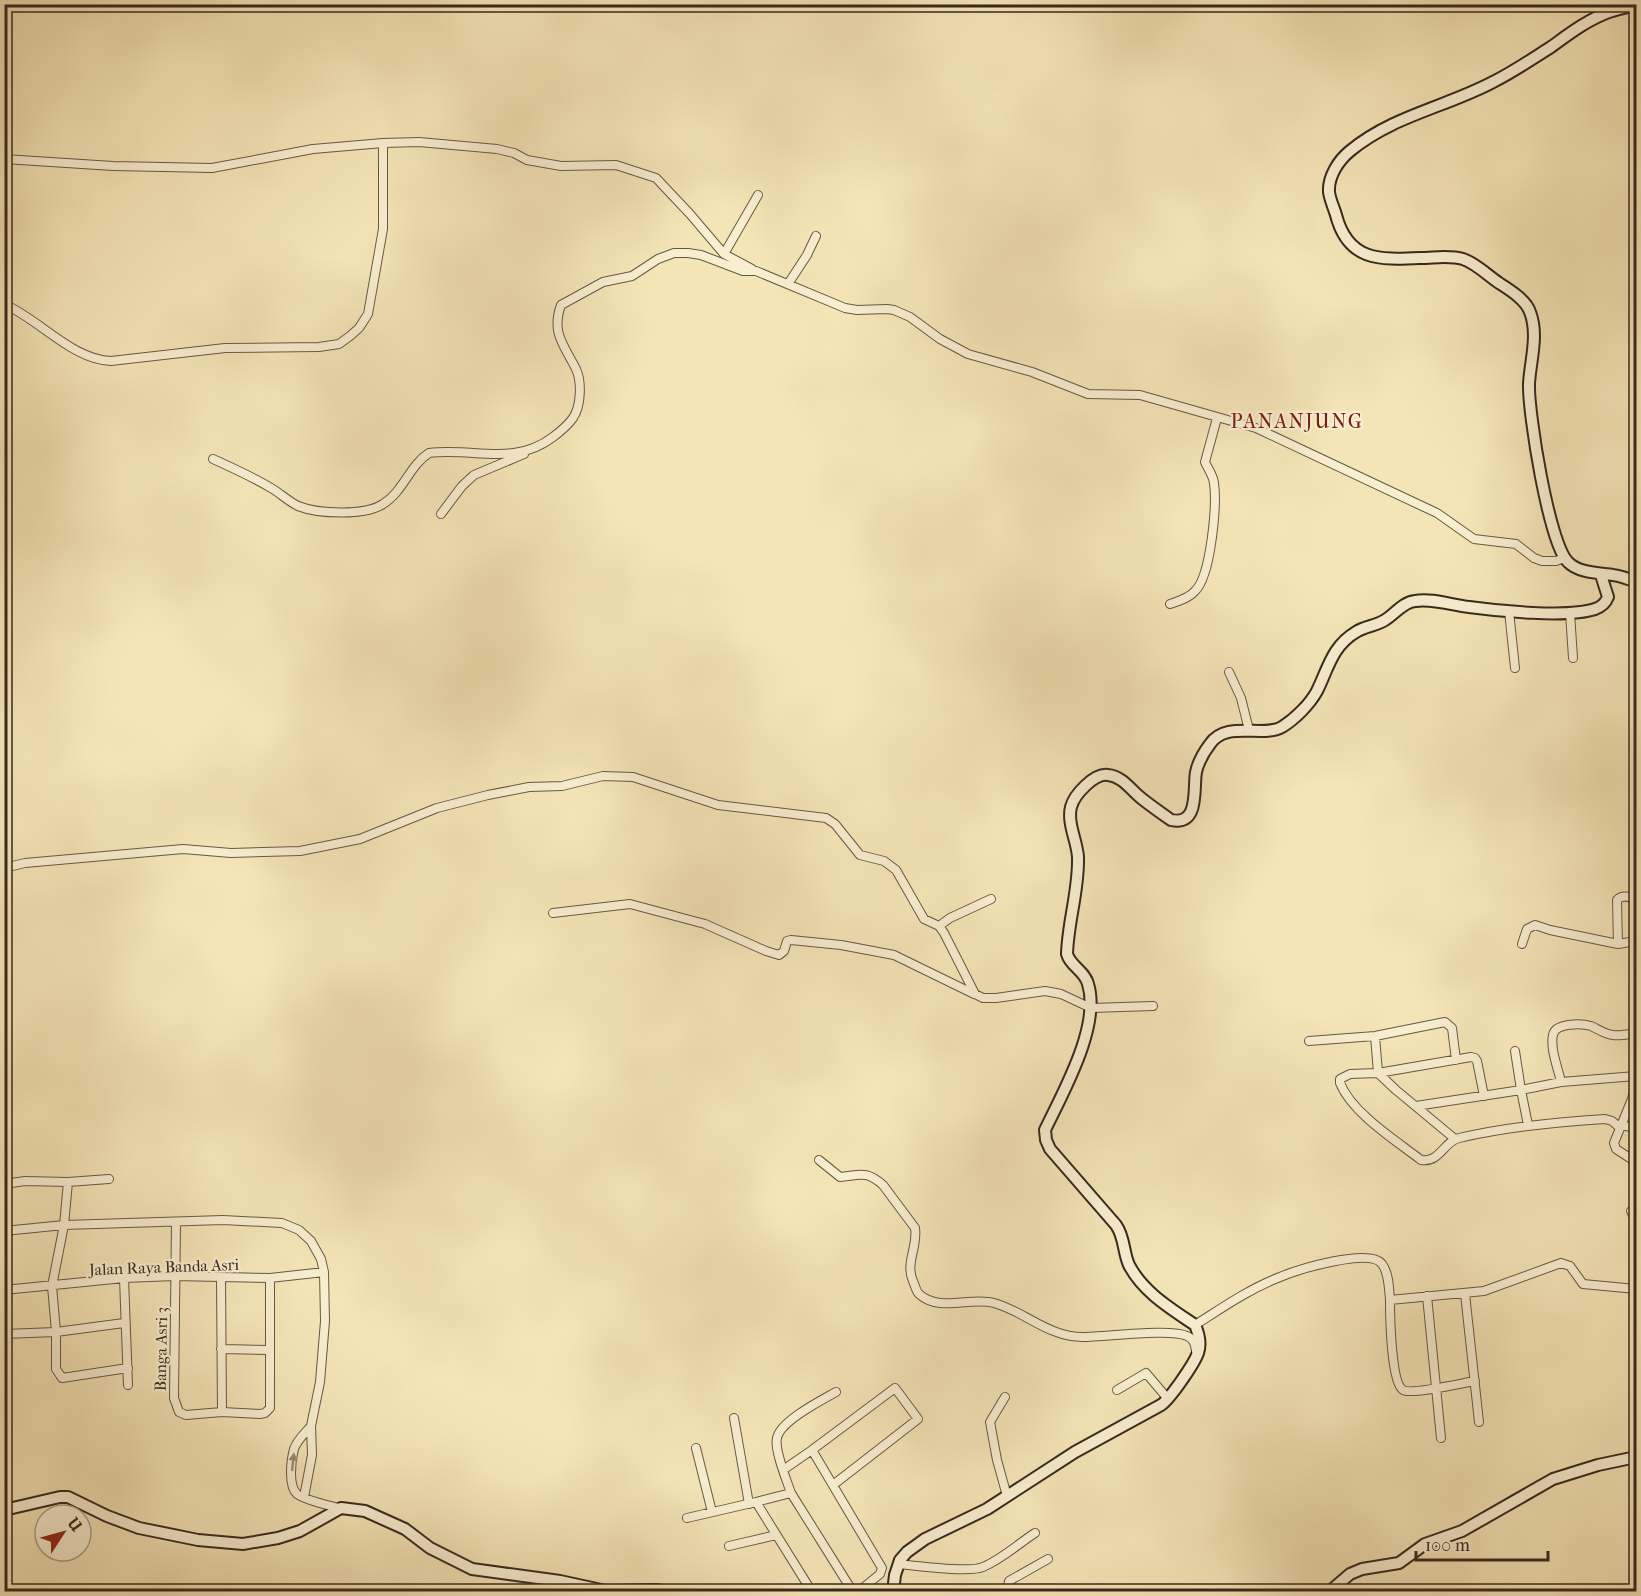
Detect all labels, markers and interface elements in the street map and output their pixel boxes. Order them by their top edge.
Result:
district label: PANANJUNG [1231,410,1363,433]
street label: Jalan Raya Banda Asri [87,1255,240,1279]
street label: Banga Asri 3 [151,1307,171,1391]
one-way arrow [288,1453,298,1472]
north arrow [33,1503,93,1563]
text: U [63,1513,86,1536]
scale bar [1416,1524,1548,1562]
text: 100 m [1425,1535,1470,1556]

